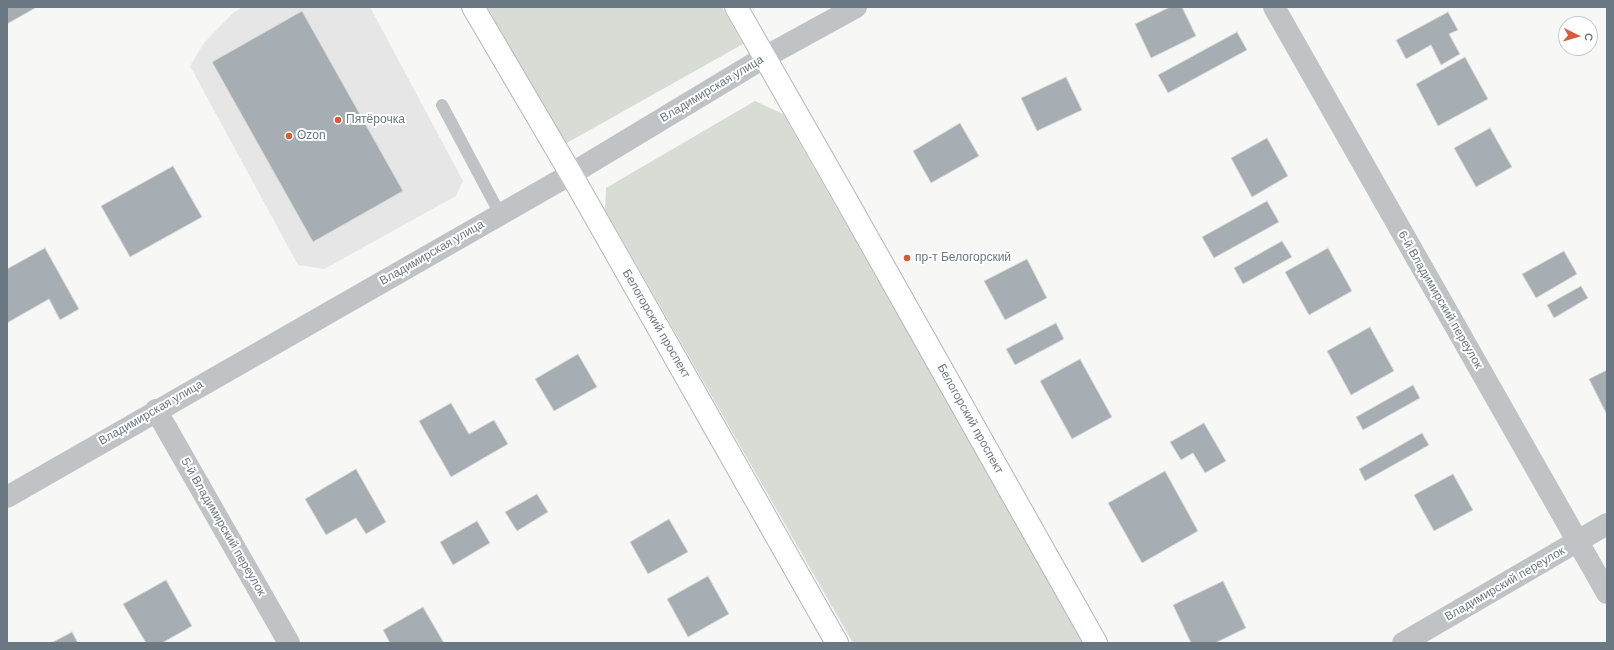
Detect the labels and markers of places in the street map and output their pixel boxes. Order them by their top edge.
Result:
place label: Пятёрочка [346,113,405,127]
marker: Пятёрочка [333,115,343,125]
place label: Ozon [297,129,326,143]
marker: Ozon [284,131,294,141]
place label: пр-т Белогорский [915,251,1011,265]
marker: пр-т Белогорский [902,253,912,263]

